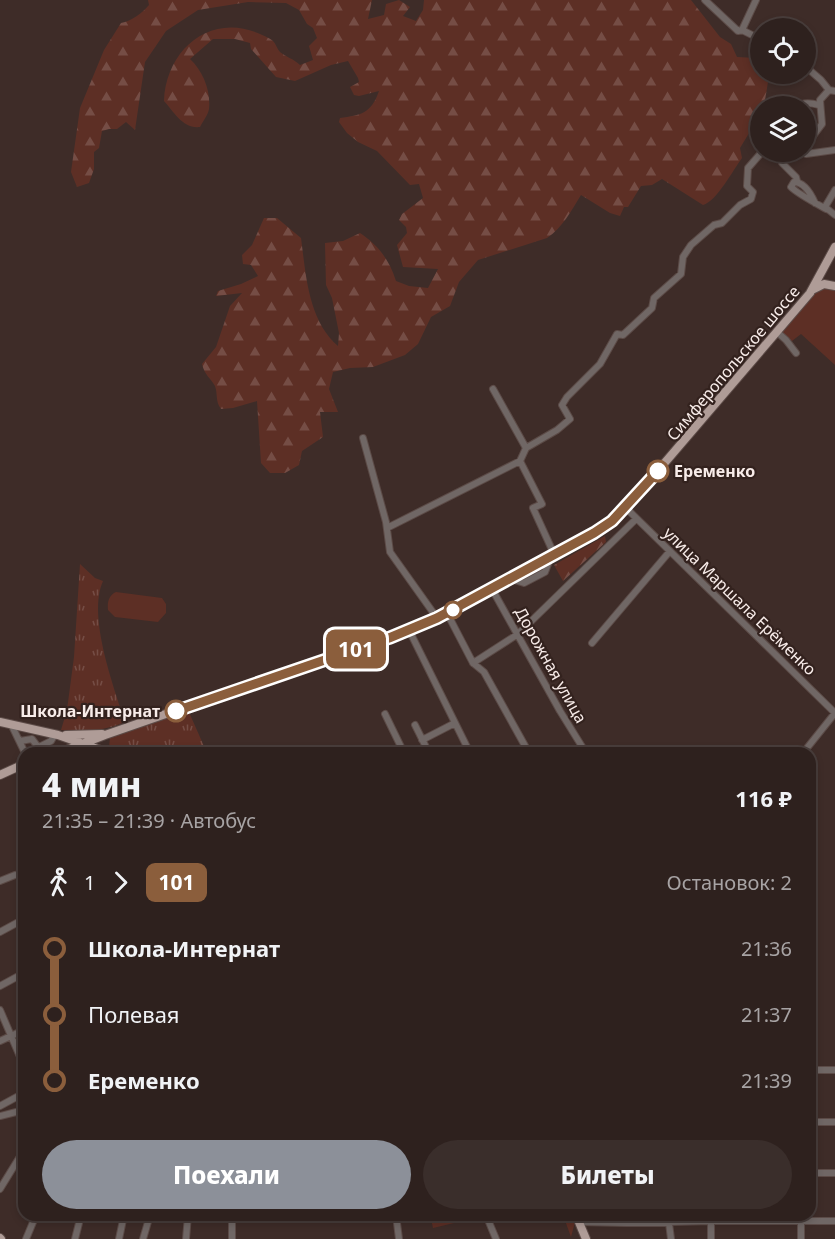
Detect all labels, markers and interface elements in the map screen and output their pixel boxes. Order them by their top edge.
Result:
map controls [750,18,816,162]
button: locate [750,18,816,84]
button: layers [750,96,816,162]
street label: Симферопольское шоссе [661,281,805,445]
marker: Еременко [647,460,669,482]
place label: Еременко [674,460,755,482]
street label: улица Маршала Ерёменко [659,522,821,680]
unlabelled marker [444,601,462,619]
street label: Дорожная улица [510,603,592,727]
line badge: 101 [322,630,391,668]
text: 101 [338,635,374,663]
place label: Школа-Интернат [20,700,160,722]
marker: Школа-Интернат [165,700,187,722]
text: 4 мин [42,762,142,807]
text: 116 ₽ [735,783,792,813]
text: 21:35 – 21:39 · Автобус [42,807,256,834]
icon: walk [42,866,75,899]
icon: forward [104,866,137,899]
text: 101 [158,868,195,896]
text: 1 [84,869,95,896]
text: Остановок: 2 [667,869,792,896]
text: Школа-Интернат [88,933,280,963]
text: 21:36 [741,935,792,962]
text: Полевая [88,999,180,1029]
text: 21:37 [741,1001,792,1028]
text: Еременко [88,1065,200,1095]
text: 21:39 [741,1067,792,1094]
button: Поехали [42,1140,411,1209]
button: Билеты [423,1140,792,1209]

